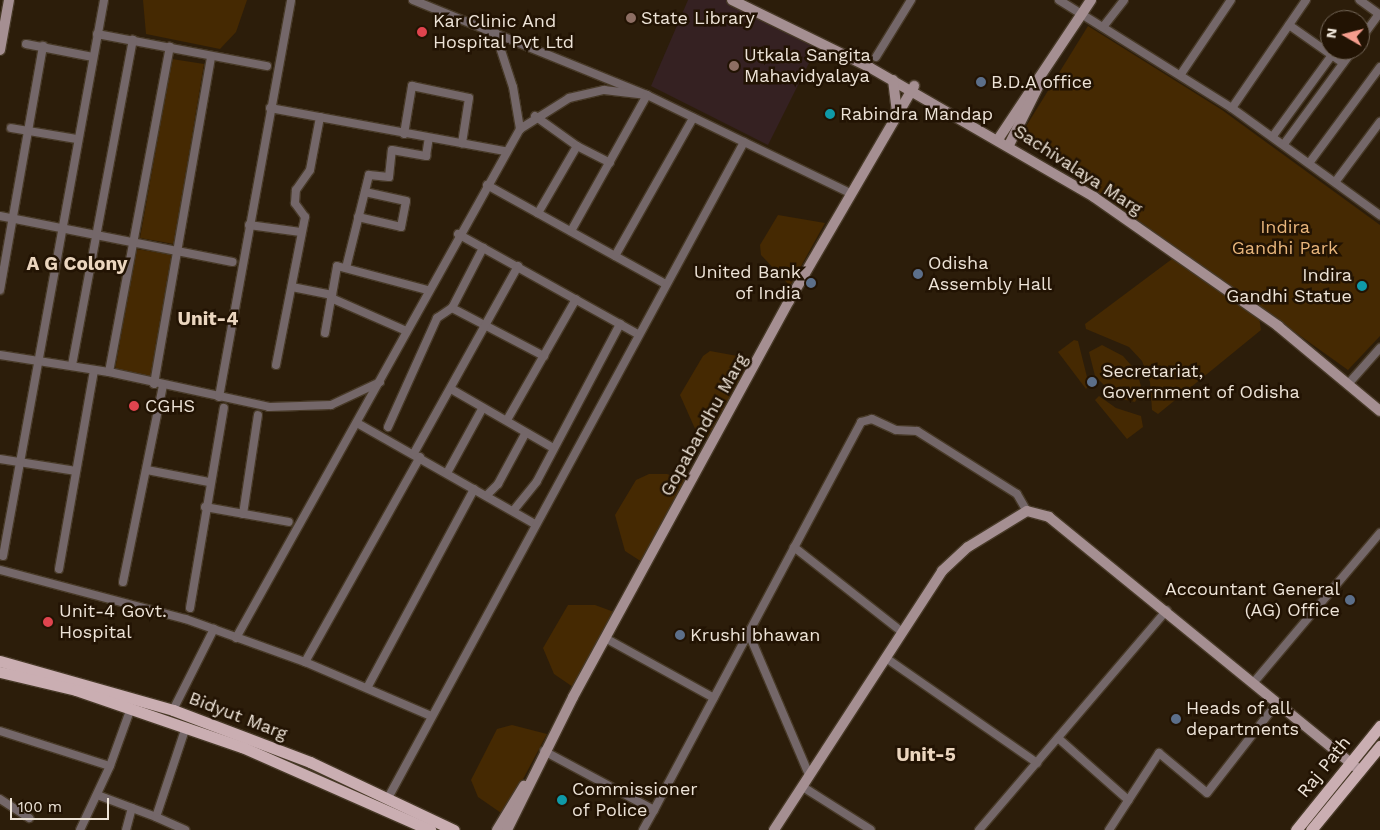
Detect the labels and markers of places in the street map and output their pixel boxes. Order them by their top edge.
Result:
place label: State Library [641,7,755,29]
place label: Kar Clinic And Hospital Pvt Ltd [433,11,575,54]
marker: State Library [625,12,637,24]
marker: Kar Clinic And Hospital Pvt Ltd [415,25,429,39]
place label: Utkala Sangita Mahavidyalaya [744,45,871,88]
marker: Utkala Sangita Mahavidyalaya [728,60,740,72]
place label: B.D.A office [991,71,1093,93]
marker: B.D.A office [975,76,987,88]
place label: Rabindra Mandap [840,103,993,125]
marker: Rabindra Mandap [824,108,836,120]
place label: Odisha Assembly Hall [928,253,1052,296]
place label: United Bank of India [694,262,801,304]
place label: Indira Gandhi Statue [1226,265,1352,308]
marker: Odisha Assembly Hall [912,268,924,280]
marker: United Bank of India [805,277,817,289]
marker: Indira Gandhi Statue [1356,280,1368,292]
place label: Secretariat, Government of Odisha [1102,361,1301,404]
marker: Secretariat, Government of Odisha [1086,376,1098,388]
place label: CGHS [145,395,195,417]
marker: CGHS [127,399,141,413]
place label: Accountant General (AG) Office [1165,579,1340,622]
marker: Accountant General (AG) Office [1344,594,1356,606]
place label: Unit-4 Govt. Hospital [59,601,167,644]
marker: Unit-4 Govt. Hospital [41,615,55,629]
place label: Krushi bhawan [690,624,820,646]
marker: Krushi bhawan [674,629,686,641]
place label: Heads of all departments [1186,698,1299,741]
marker: Heads of all departments [1170,713,1182,725]
place label: Commissioner of Police [572,779,698,822]
marker: Commissioner of Police [556,794,568,806]

